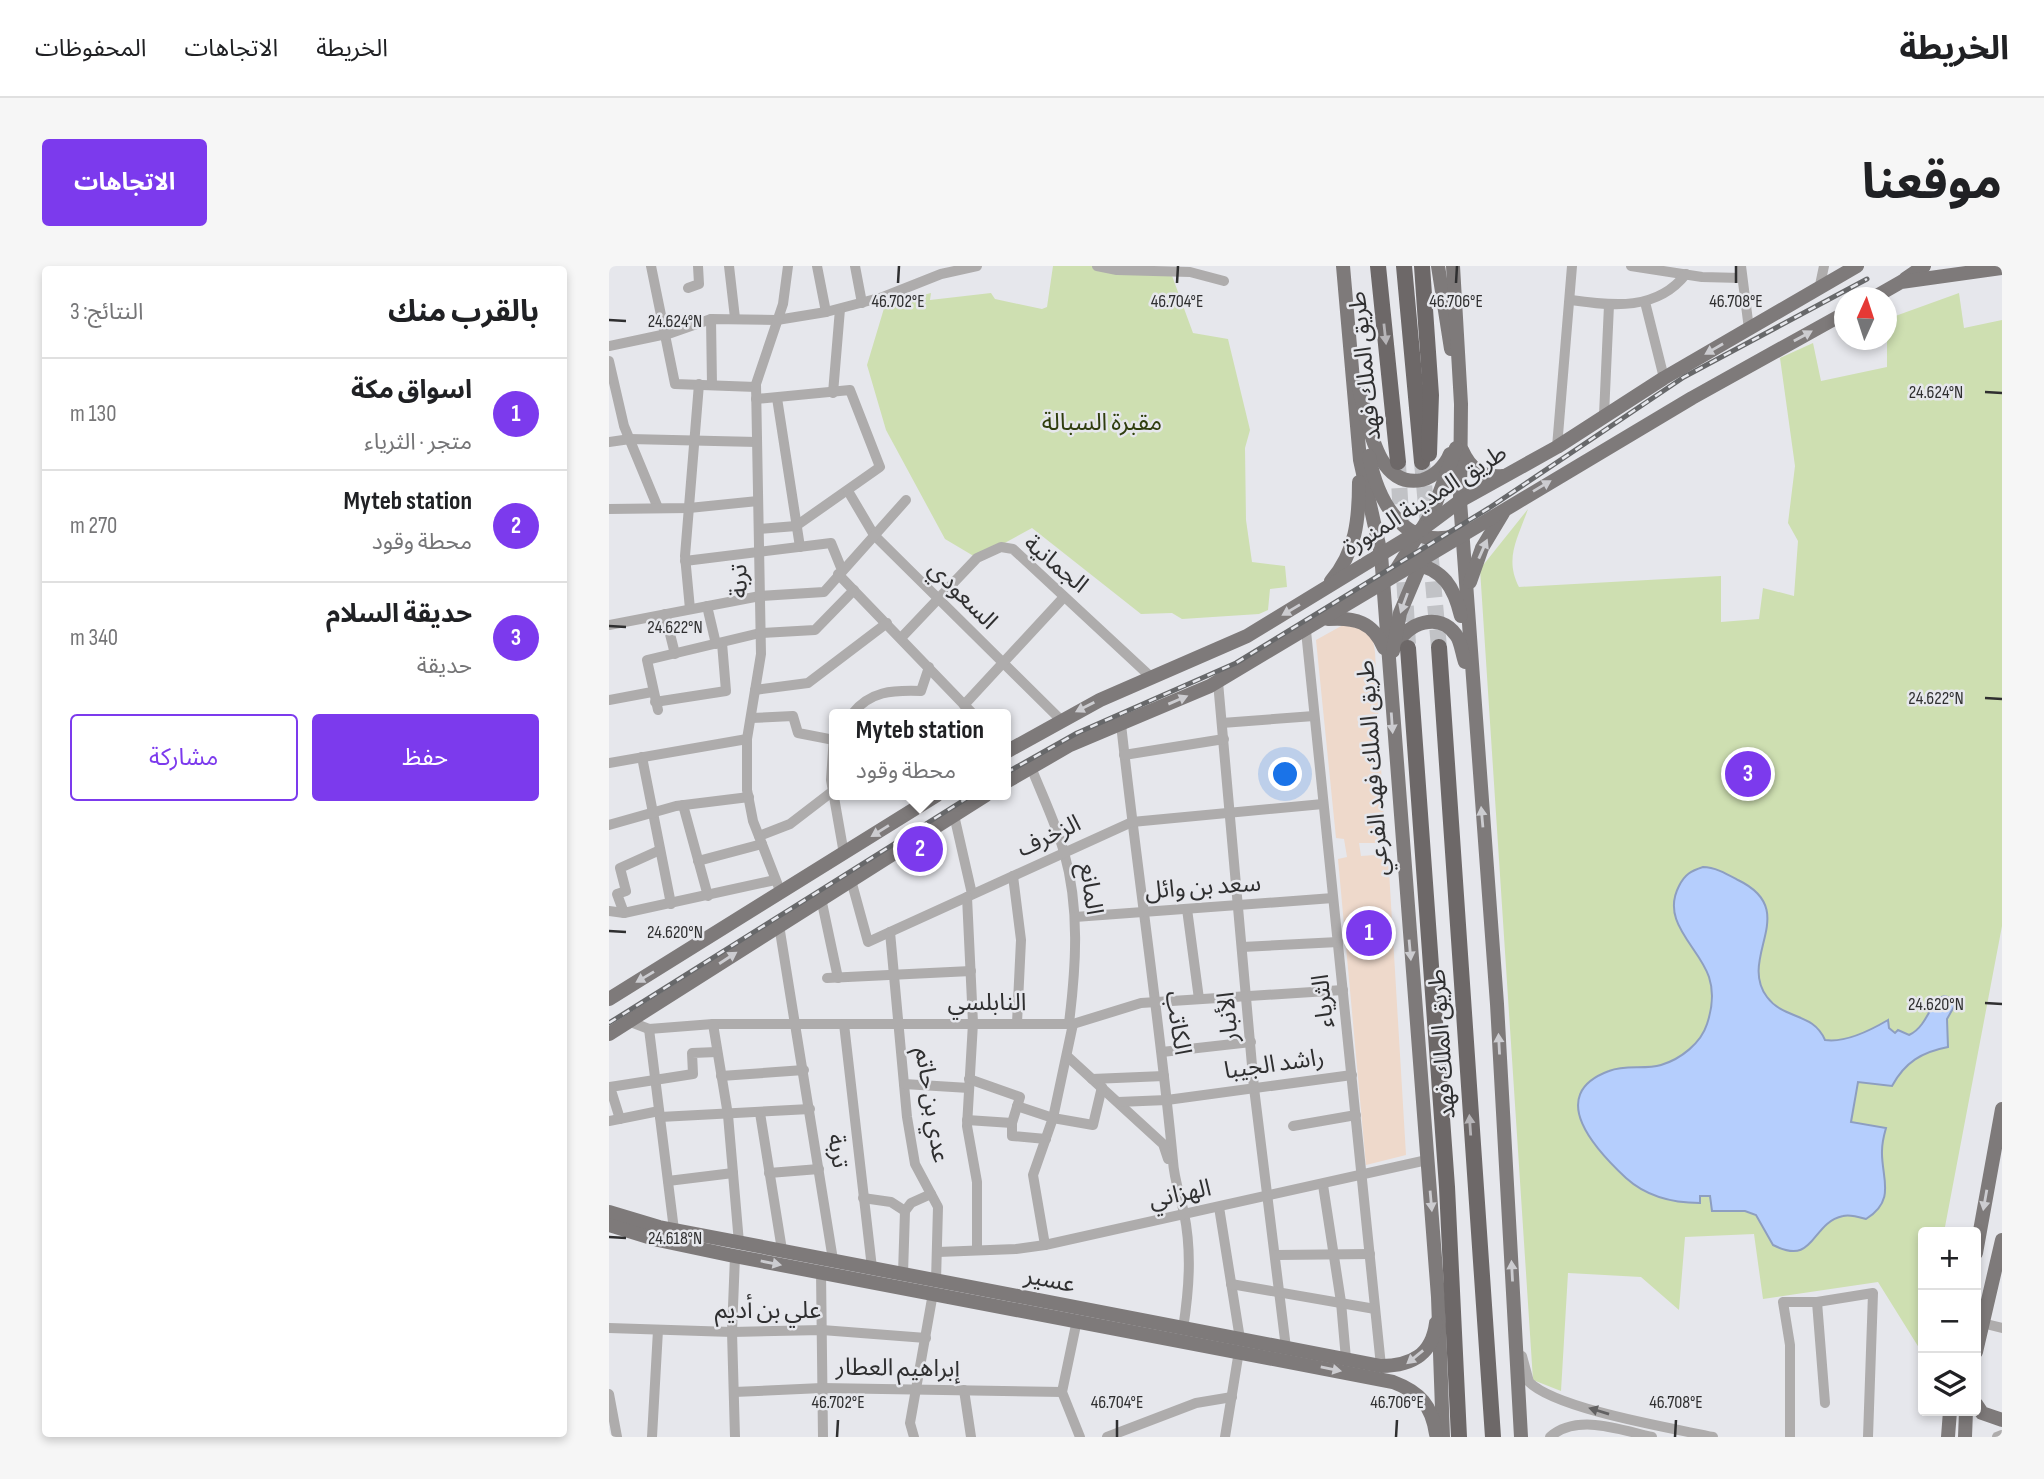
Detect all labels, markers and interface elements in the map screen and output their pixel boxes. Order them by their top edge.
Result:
text: الخريطة [1899,29,2009,69]
text: المحفوظات [35,34,146,63]
text: الاتجاهات [184,34,278,63]
text: الخريطة [316,34,388,63]
button: الاتجاهات [42,139,207,226]
text: موقعنا [1862,154,2002,213]
north arrow [1834,287,1897,350]
street label: طريق الملك فهد [1343,290,1387,442]
text: 46.702°E [871,291,925,312]
text: 46.704°E [1151,291,1203,312]
text: 46.706°E [1429,291,1483,312]
text: 46.708°E [1709,291,1763,312]
text: بالقرب منك [388,294,539,330]
text: النتائج: 3 [70,298,143,326]
text: 24.624°N [648,311,702,332]
one-way arrow [1380,323,1391,345]
one-way arrow [1794,330,1813,342]
one-way arrow [1704,343,1723,356]
text: اسواق مكة [351,375,472,406]
text: 24.624°N [1909,382,1963,403]
text: 130 m [70,400,116,428]
text: 1 [511,400,521,428]
park label: مقبرة السبالة [1042,408,1162,437]
text: متجر · الثرياء [364,428,472,456]
street label: طريق المدينة المنورة [1338,438,1512,562]
one-way arrow [1533,480,1552,492]
text: Myteb station [344,486,472,517]
text: 270 m [70,512,117,540]
text: 2 [511,512,521,540]
text: محطة وقود [372,528,472,556]
street label: الجمانية [1018,529,1094,599]
one-way arrow [1477,539,1489,559]
street label: السعودي [920,554,1004,638]
street label: تربة [724,564,754,598]
one-way arrow [1398,593,1409,614]
text: حديقة السلام [326,599,472,630]
one-way arrow [1281,604,1300,616]
text: 24.622°N [647,617,703,638]
text: 340 m [70,624,118,652]
text: 3 [511,624,521,652]
text: حديقة [417,652,472,680]
street label: طريق الملك فهد الفرعي [1351,659,1399,877]
text: 24.622°N [1908,688,1964,709]
one-way arrow [1167,694,1188,705]
one-way arrow [1075,701,1095,713]
popup [829,709,1011,800]
one-way arrow [1387,712,1398,734]
button: مشاركة [70,714,298,801]
button: حفظ [312,714,539,801]
text: Myteb station [856,715,984,746]
pin: 3 [1725,748,1771,800]
text: محطة وقود [856,757,956,785]
your location [1268,757,1302,791]
one-way arrow [1476,806,1487,828]
street label: الزخرف [1013,809,1085,863]
pin: 2 [897,823,943,875]
one-way arrow [870,825,889,838]
street label: المانع [1071,861,1109,917]
street label: سعد بن وائل [1144,868,1262,906]
pin: 1 [1346,907,1392,959]
text: 24.620°N [647,922,703,943]
one-way arrow [1405,939,1416,961]
one-way arrow [718,951,738,964]
street label: طريق الملك فهد [1422,968,1462,1120]
one-way arrow [635,971,654,983]
street label: الثرياء [1306,973,1340,1029]
street label: النابلسي [948,988,1026,1020]
street label: الكاتب [1159,989,1197,1057]
street label: الأنبار [1211,991,1245,1044]
text: 24.620°N [1908,994,1964,1015]
one-way arrow [1494,1033,1505,1055]
street label: راشد الجيبا [1222,1043,1326,1085]
street label: عدي بن حاتم [905,1045,955,1165]
one-way arrow [1465,1113,1476,1135]
street label: تربة [821,1132,855,1170]
street label: الهزاني [1146,1173,1214,1218]
one-way arrow [1980,1189,1991,1211]
one-way arrow [1426,1190,1437,1212]
map controls [1918,1227,1981,1416]
button: + [1918,1227,1981,1290]
text: 24.618°N [648,1228,702,1249]
one-way arrow [760,1257,782,1268]
one-way arrow [1506,1260,1517,1282]
street label: عسير [1021,1261,1078,1299]
button: − [1918,1290,1981,1353]
street label: علي بن أديم [715,1293,821,1328]
one-way arrow [1406,1350,1424,1365]
street label: إبراهيم العطار [835,1352,961,1386]
button: layers [1918,1353,1981,1416]
one-way arrow [1320,1364,1342,1375]
text: 46.702°E [811,1392,865,1413]
text: 46.704°E [1091,1392,1143,1413]
text: 46.706°E [1370,1392,1424,1413]
text: 46.708°E [1649,1392,1703,1413]
one-way arrow [1588,1405,1609,1415]

